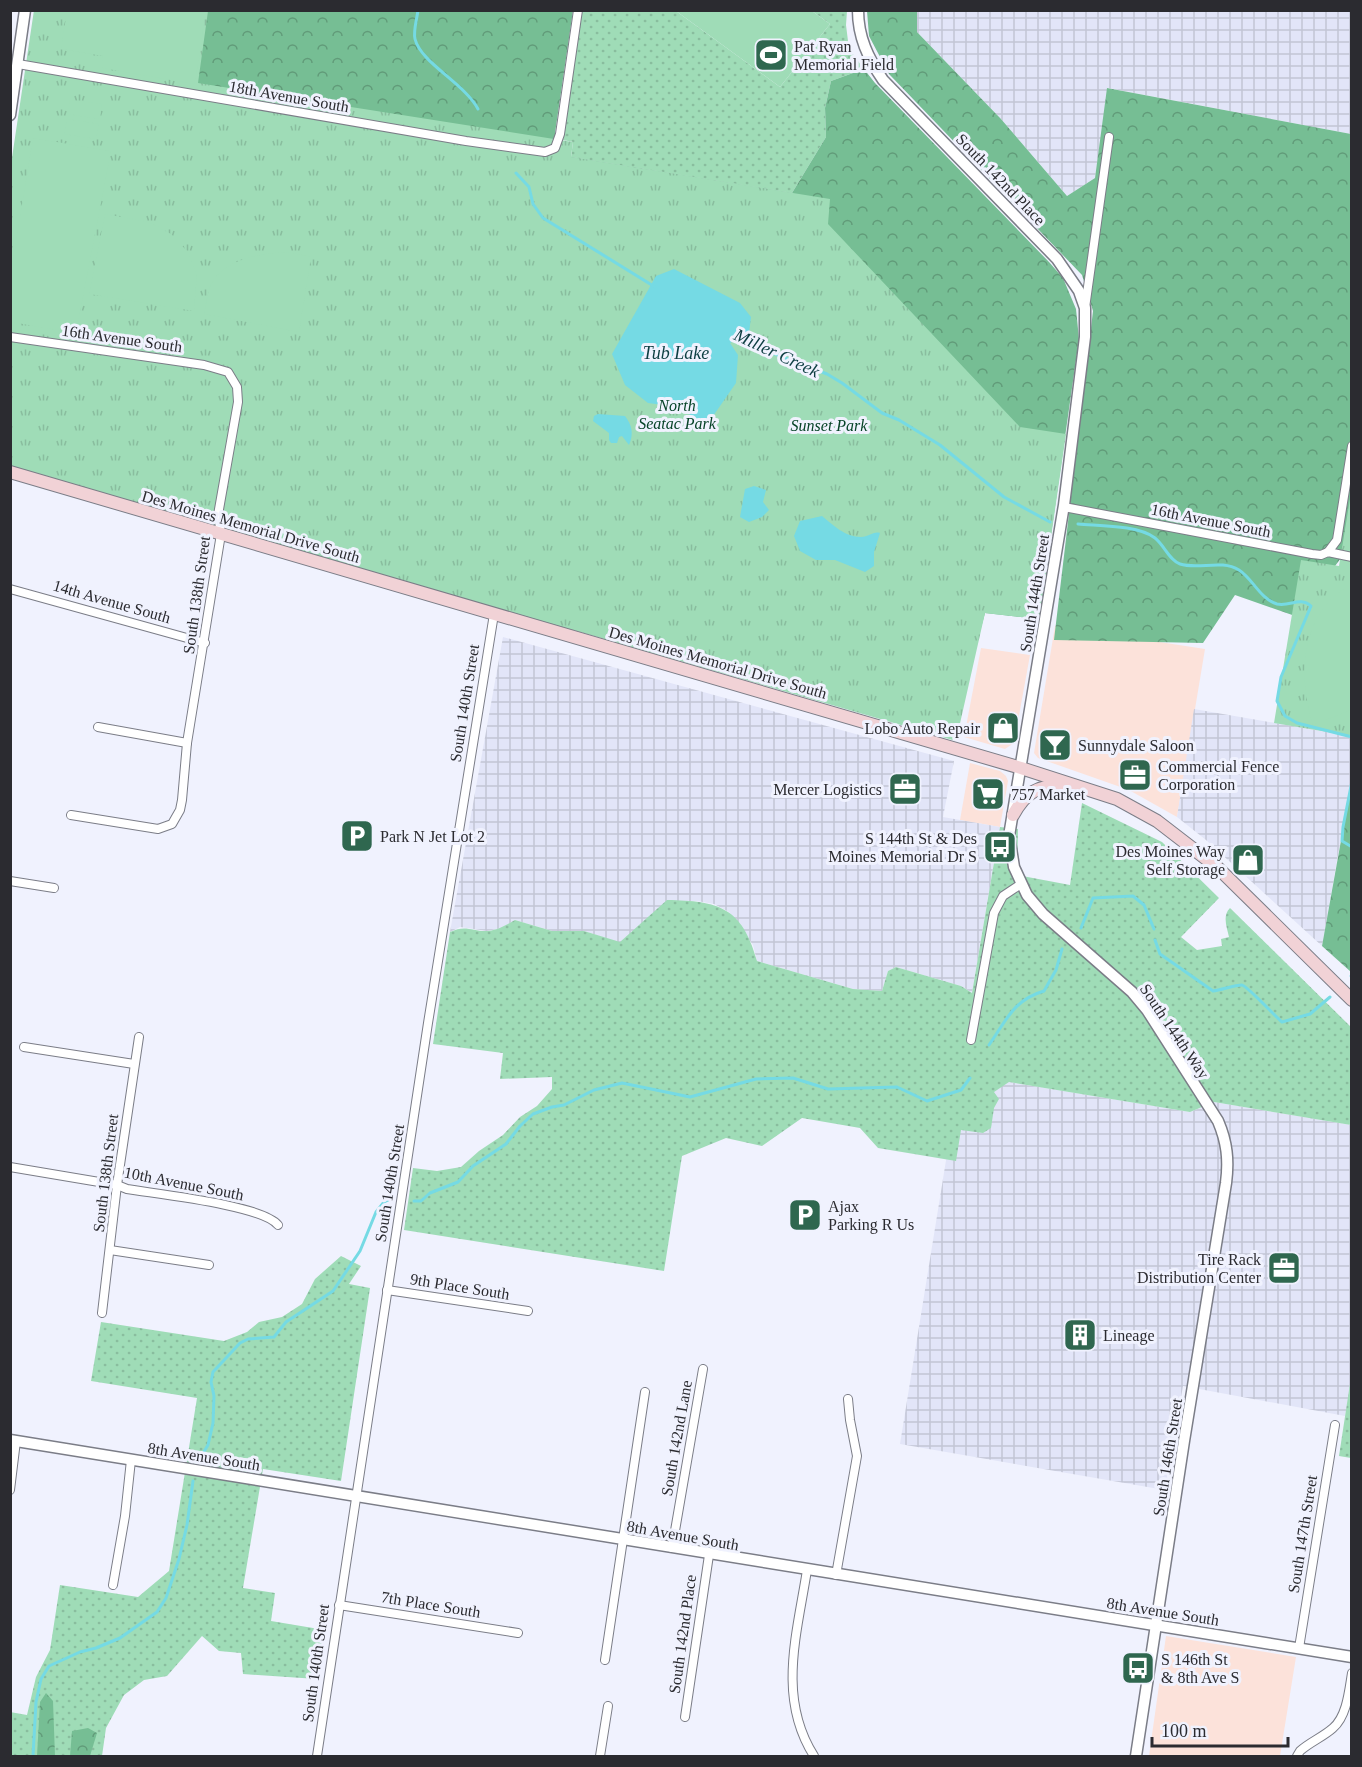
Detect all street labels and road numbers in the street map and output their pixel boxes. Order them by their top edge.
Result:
street label: 18th Avenue South [228,78,350,115]
street label: South 142nd Place [953,130,1048,228]
street label: 16th Avenue South [61,322,183,355]
street label: Des Moines Memorial Drive South [140,487,362,566]
street label: 16th Avenue South [1150,501,1272,540]
street label: South 144th Street [1017,532,1052,653]
street label: South 138th Street [180,534,213,655]
street label: 14th Avenue South [51,577,173,626]
street label: Des Moines Memorial Drive South [607,623,829,702]
street label: South 140th Street [447,642,482,763]
street label: South 144th Way [1136,981,1213,1082]
street label: South 138th Street [90,1112,121,1233]
street label: South 140th Street [372,1122,407,1243]
street label: 10th Avenue South [123,1164,245,1203]
street label: 9th Place South [409,1270,511,1303]
street label: South 142nd Lane [658,1379,695,1497]
street label: South 146th Street [1150,1396,1185,1517]
street label: 8th Avenue South [147,1439,261,1474]
street label: South 147th Street [1285,1473,1320,1594]
street label: 8th Avenue South [626,1517,740,1554]
street label: South 142nd Place [666,1573,699,1695]
street label: 7th Place South [380,1588,482,1621]
street label: 8th Avenue South [1106,1594,1220,1629]
street label: South 140th Street [299,1602,332,1723]

